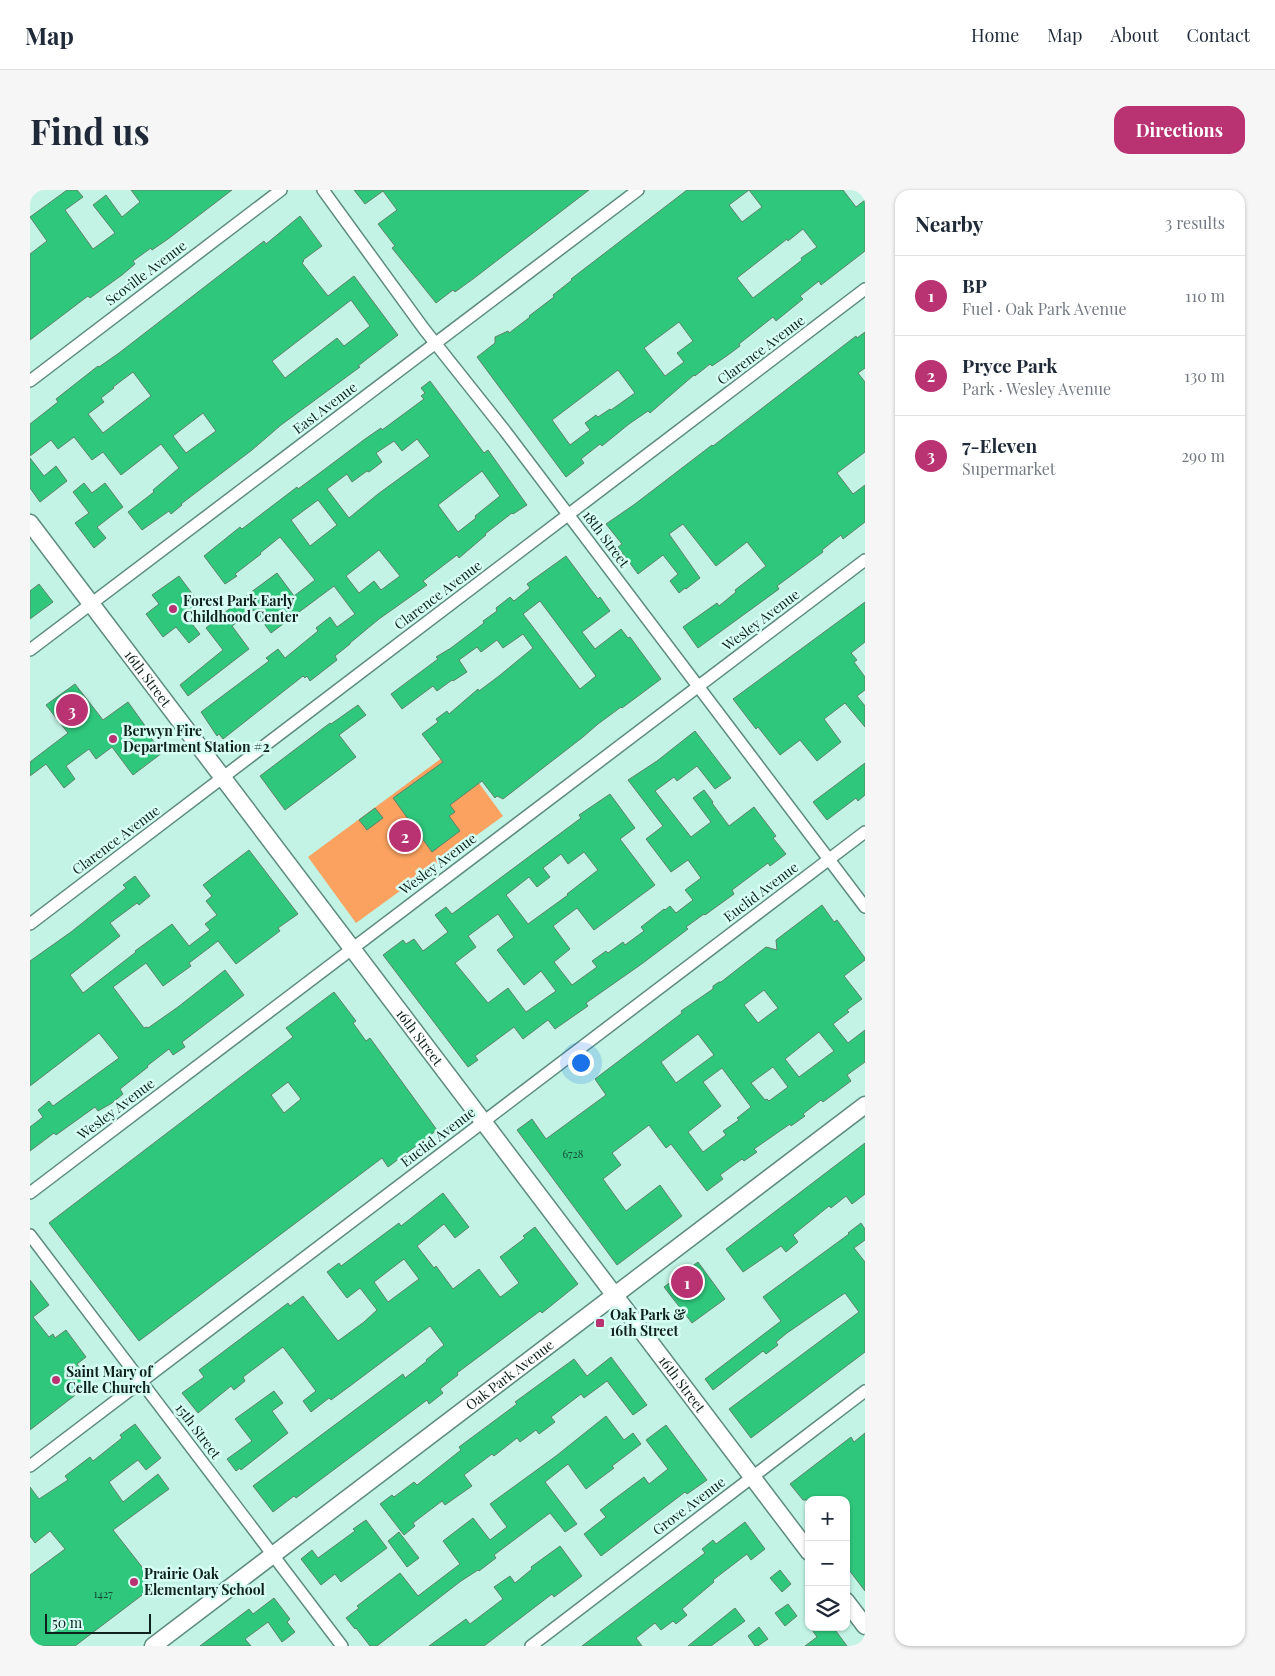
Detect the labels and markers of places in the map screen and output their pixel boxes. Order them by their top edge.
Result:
place label: Forest Park Early Childhood Center [183,591,299,626]
marker: Forest Park Early Childhood Center [167,603,179,615]
pin: 3 [56,691,88,729]
place label: Berwyn Fire Department Station #2 [123,721,270,756]
marker: Berwyn Fire Department Station #2 [107,733,119,745]
pin: 2 [389,817,421,855]
pin: 1 [671,1263,703,1301]
place label: Oak Park & 16th Street [610,1305,686,1340]
marker: Oak Park & 16th Street [594,1317,606,1329]
place label: Saint Mary of Celle Church [66,1362,153,1397]
marker: Saint Mary of Celle Church [50,1374,62,1386]
place label: Prairie Oak Elementary School [144,1564,265,1599]
marker: Prairie Oak Elementary School [128,1576,140,1588]

